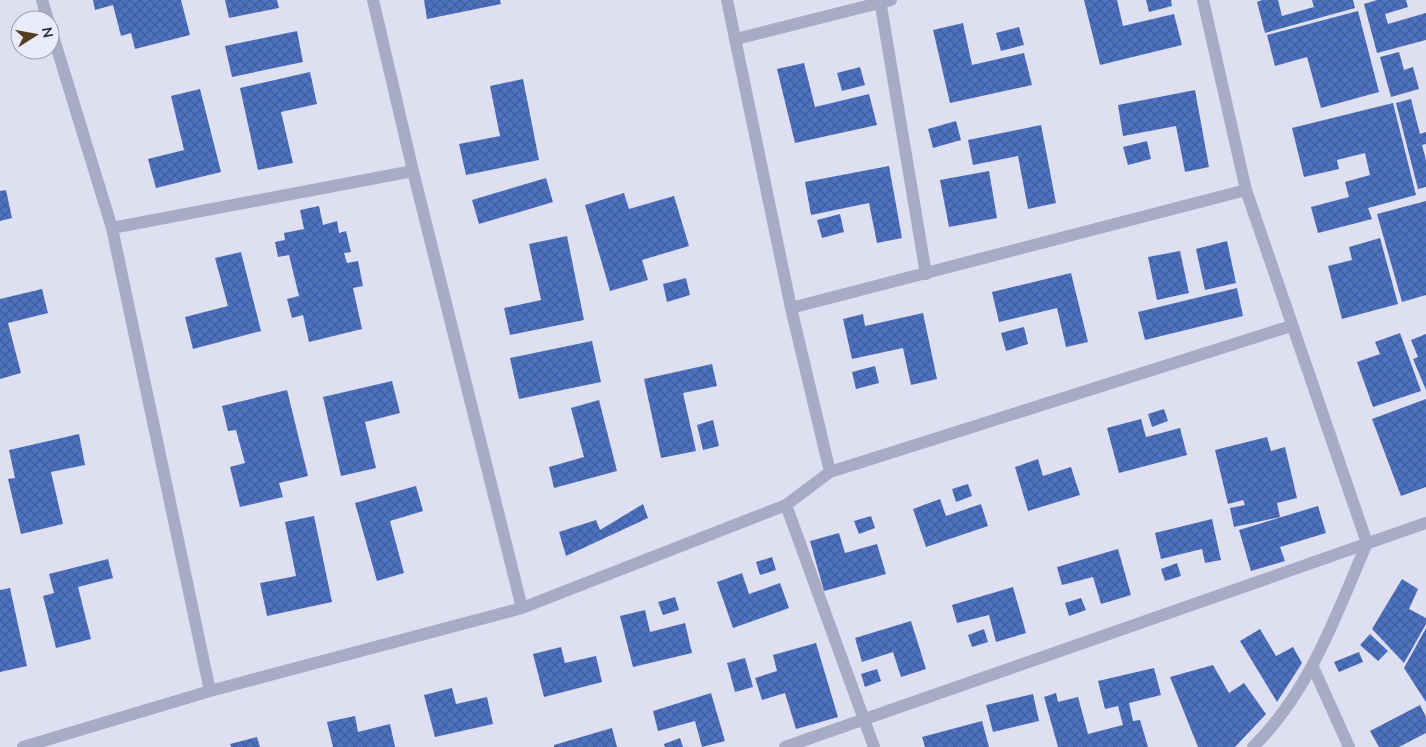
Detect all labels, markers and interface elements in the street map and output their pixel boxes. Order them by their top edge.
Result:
north arrow [10,10,60,60]
text: N [37,26,58,40]

